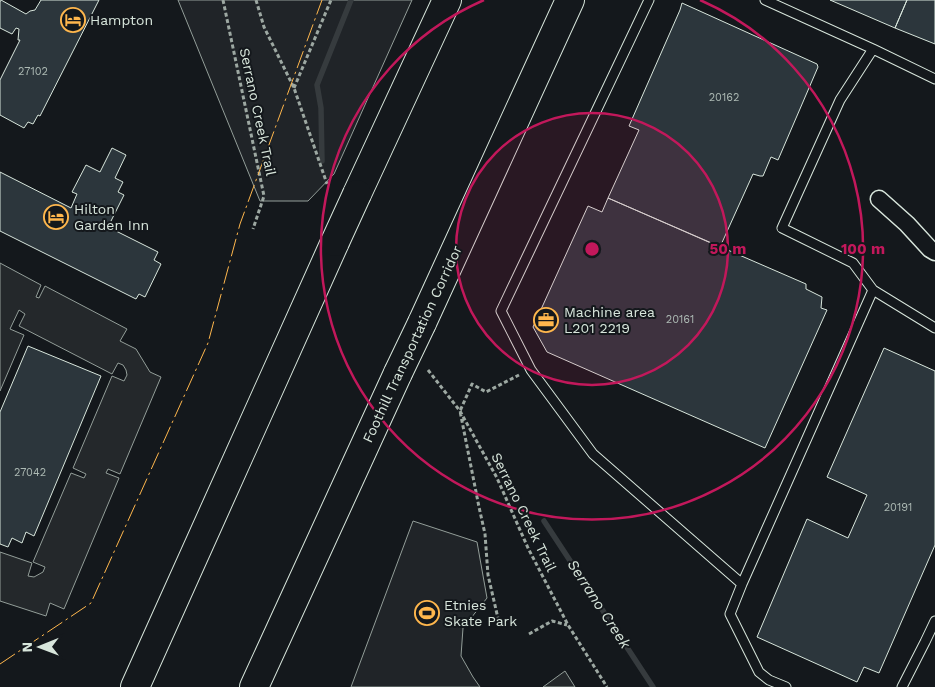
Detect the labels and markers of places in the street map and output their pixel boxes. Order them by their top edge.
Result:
hotel icon: Hampton [60,7,86,33]
place label: Hampton [90,12,153,28]
place label: Hilton Garden Inn [74,201,149,233]
hotel icon: Hilton Garden Inn [43,204,69,230]
centre of rings [583,240,601,258]
place label: Machine area L201 2219 [564,304,655,336]
office icon: Machine area L201 2219 [533,307,559,333]
place label: Etnies Skate Park [444,597,517,629]
sports icon: Etnies Skate Park [414,600,440,626]

